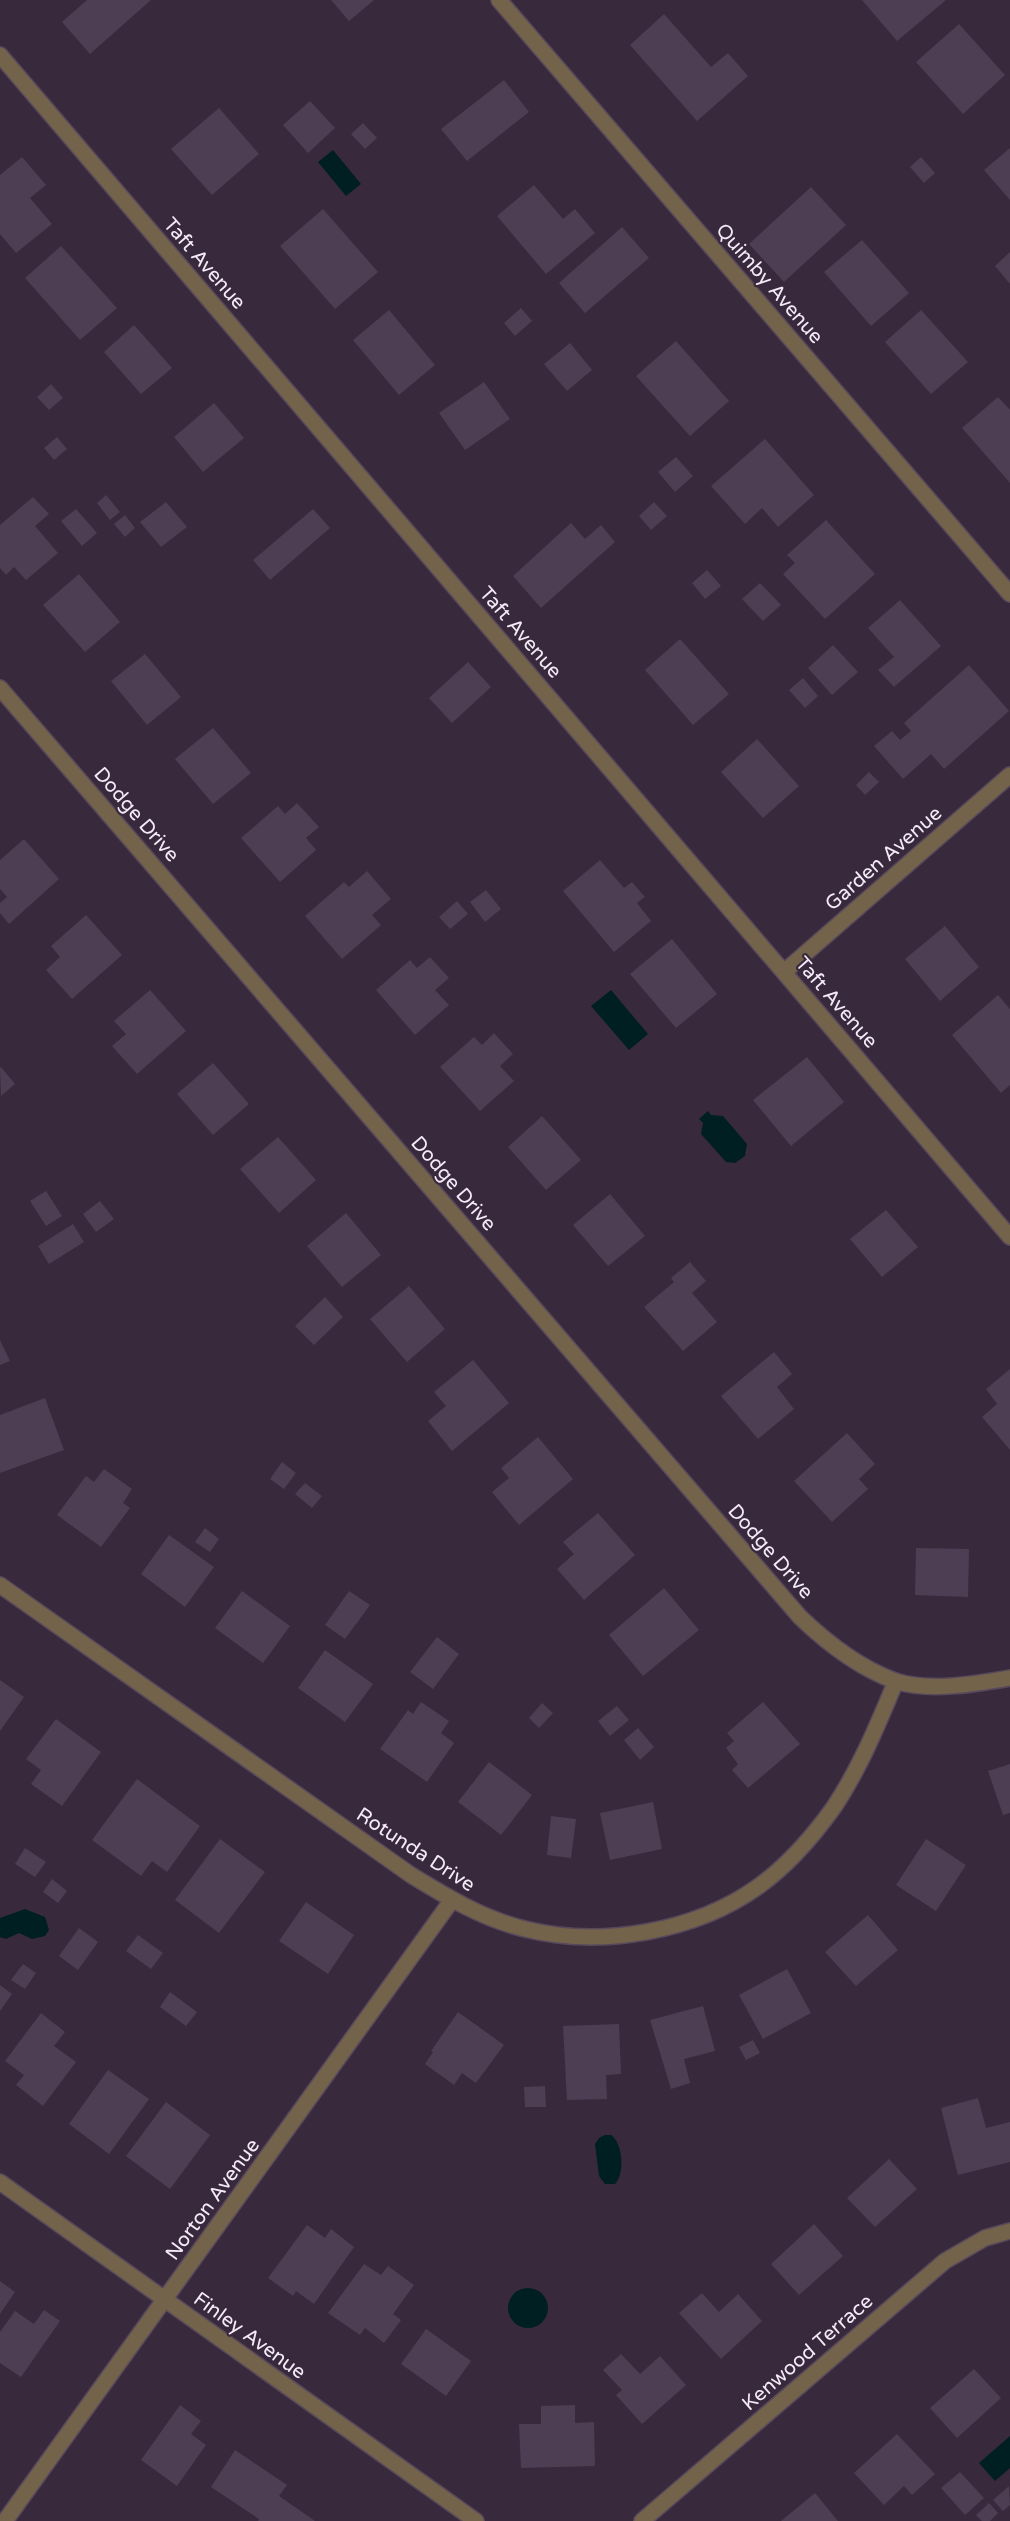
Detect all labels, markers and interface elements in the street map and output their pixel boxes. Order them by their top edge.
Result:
street label: Taft Avenue [158,213,251,314]
street label: Quimby Avenue [710,219,828,349]
street label: Taft Avenue [474,582,567,683]
street label: Dodge Drive [89,762,184,867]
street label: Garden Avenue [820,802,947,916]
street label: Taft Avenue [790,952,883,1053]
street label: Dodge Drive [406,1131,501,1236]
street label: Dodge Drive [723,1499,818,1604]
street label: Rotunda Drive [352,1803,479,1897]
street label: Norton Avenue [161,2134,265,2265]
street label: Finley Avenue [189,2287,310,2385]
street label: Kenwood Terrace [737,2289,878,2416]

